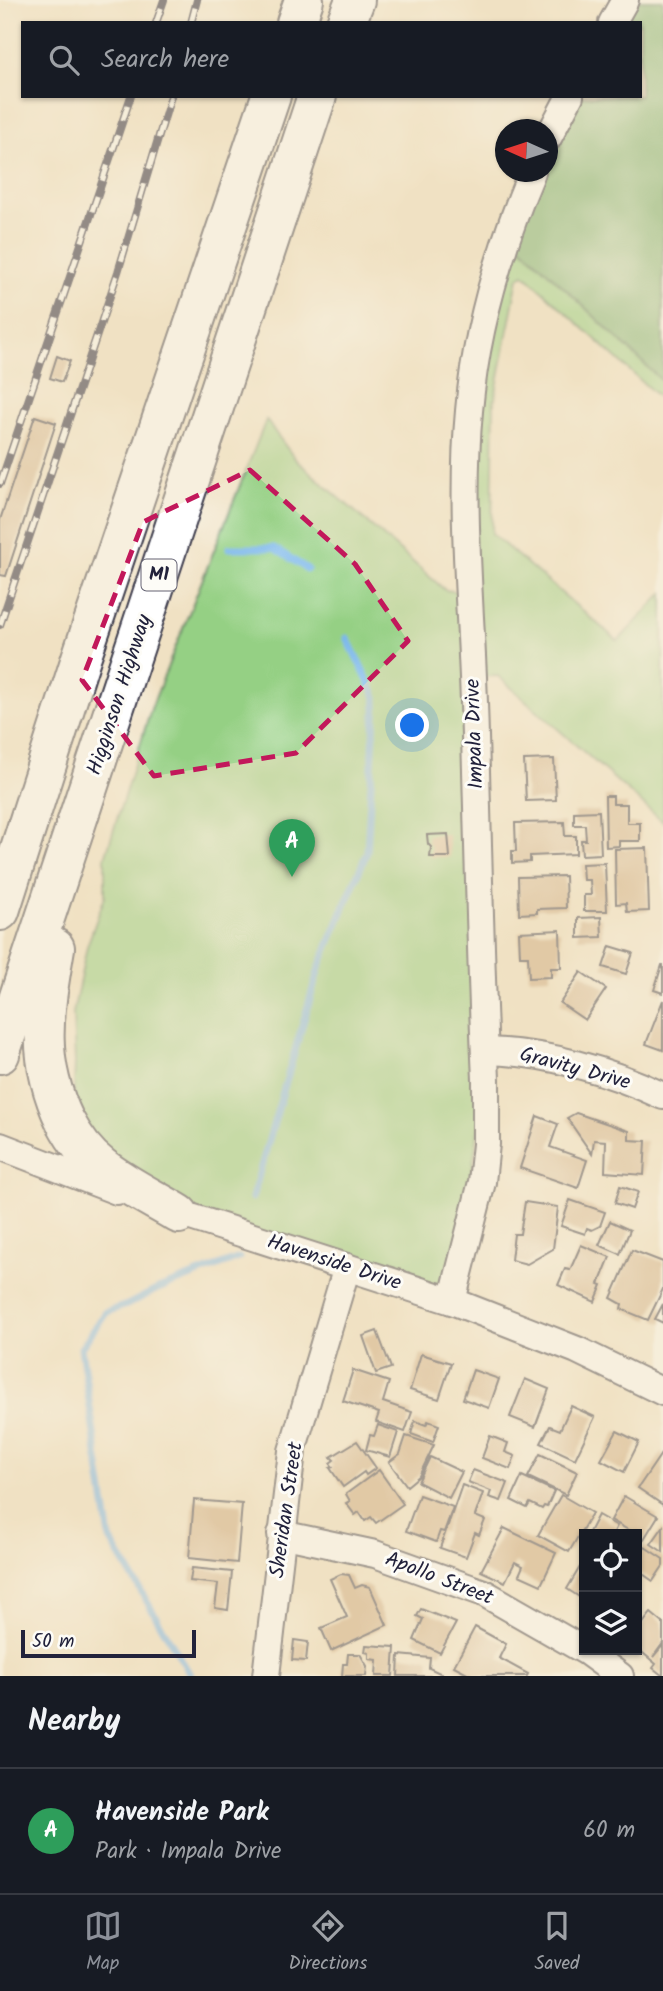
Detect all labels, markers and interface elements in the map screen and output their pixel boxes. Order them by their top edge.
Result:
search box [21,21,642,98]
text: Search here [101,39,229,81]
icon: search [45,41,83,79]
north arrow [495,119,558,182]
road number: M1 [142,560,176,590]
street label: Higginson Highway [78,610,162,780]
street label: Impala Drive [457,678,493,790]
your location [395,708,429,742]
pin: A [269,819,315,877]
street label: Gravity Drive [516,1038,635,1100]
street label: Havenside Drive [263,1226,406,1300]
street label: Sheridan Street [261,1439,313,1580]
map controls [579,1529,642,1655]
button: locate [579,1529,642,1592]
street label: Apollo Street [380,1543,499,1615]
button: layers [579,1592,642,1655]
scale bar [21,1627,196,1659]
text: 50 m [32,1627,74,1657]
text: Nearby [28,1698,120,1746]
text: Havenside Park [95,1792,269,1834]
text: A [44,1813,58,1849]
text: 60 m [583,1813,635,1849]
text: Park · Impala Drive [95,1834,281,1870]
tab: Map [84,1907,122,1979]
tab: Directions [289,1907,367,1979]
tab: Saved [534,1907,579,1979]

